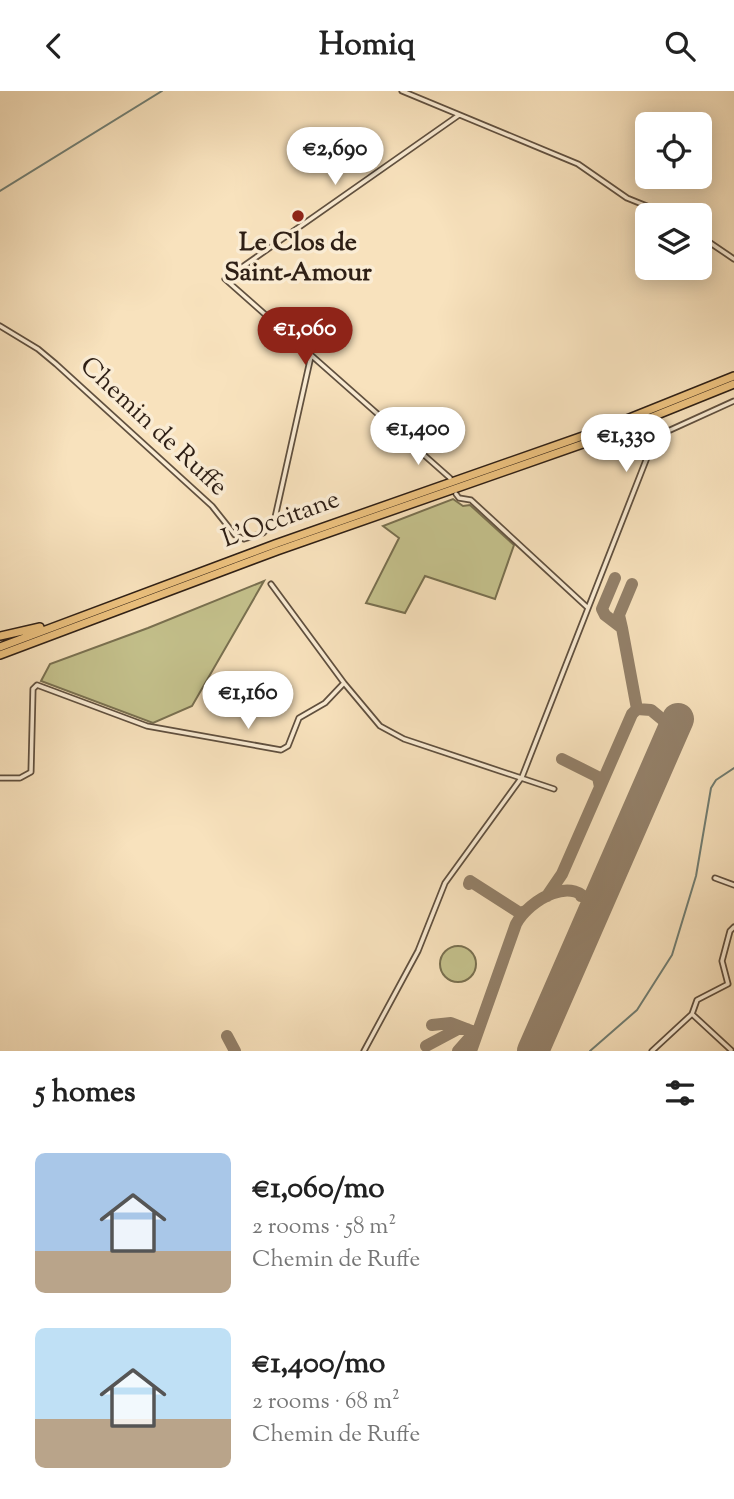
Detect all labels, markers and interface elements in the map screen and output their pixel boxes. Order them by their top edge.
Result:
text: Homiq [319,23,415,69]
icon: back [35,27,73,65]
icon: search [661,27,699,65]
map controls [635,112,712,280]
button: locate [635,112,712,189]
pin: €2,690 [278,127,392,187]
text: €2,690 [303,133,367,166]
button: layers [635,203,712,280]
marker: Le Clos de Saint-Amour [290,208,306,224]
place label: Le Clos de Saint-Amour [224,225,372,292]
pin: €1,060 [248,307,362,367]
text: €1,060 [274,313,336,346]
street label: Chemin de Ruffe [71,349,235,505]
pin: €1,400 [361,407,475,467]
text: €1,400 [386,413,450,446]
pin: €1,330 [569,415,683,474]
text: €1,330 [597,420,655,453]
street label: L'Occitane [217,482,345,558]
pin: €1,160 [191,671,305,731]
text: €1,160 [218,677,278,710]
text: 5 homes [35,1072,136,1115]
icon: filters [661,1074,699,1112]
text: €1,060/mo [252,1168,385,1211]
icon: home [91,1181,175,1265]
text: 2 rooms · 58 m² [252,1211,396,1244]
text: Chemin de Ruffe [252,1244,420,1277]
text: €1,400/mo [252,1343,385,1386]
icon: home [91,1356,175,1440]
text: 2 rooms · 68 m² [252,1386,400,1419]
text: Chemin de Ruffe [252,1419,420,1452]

